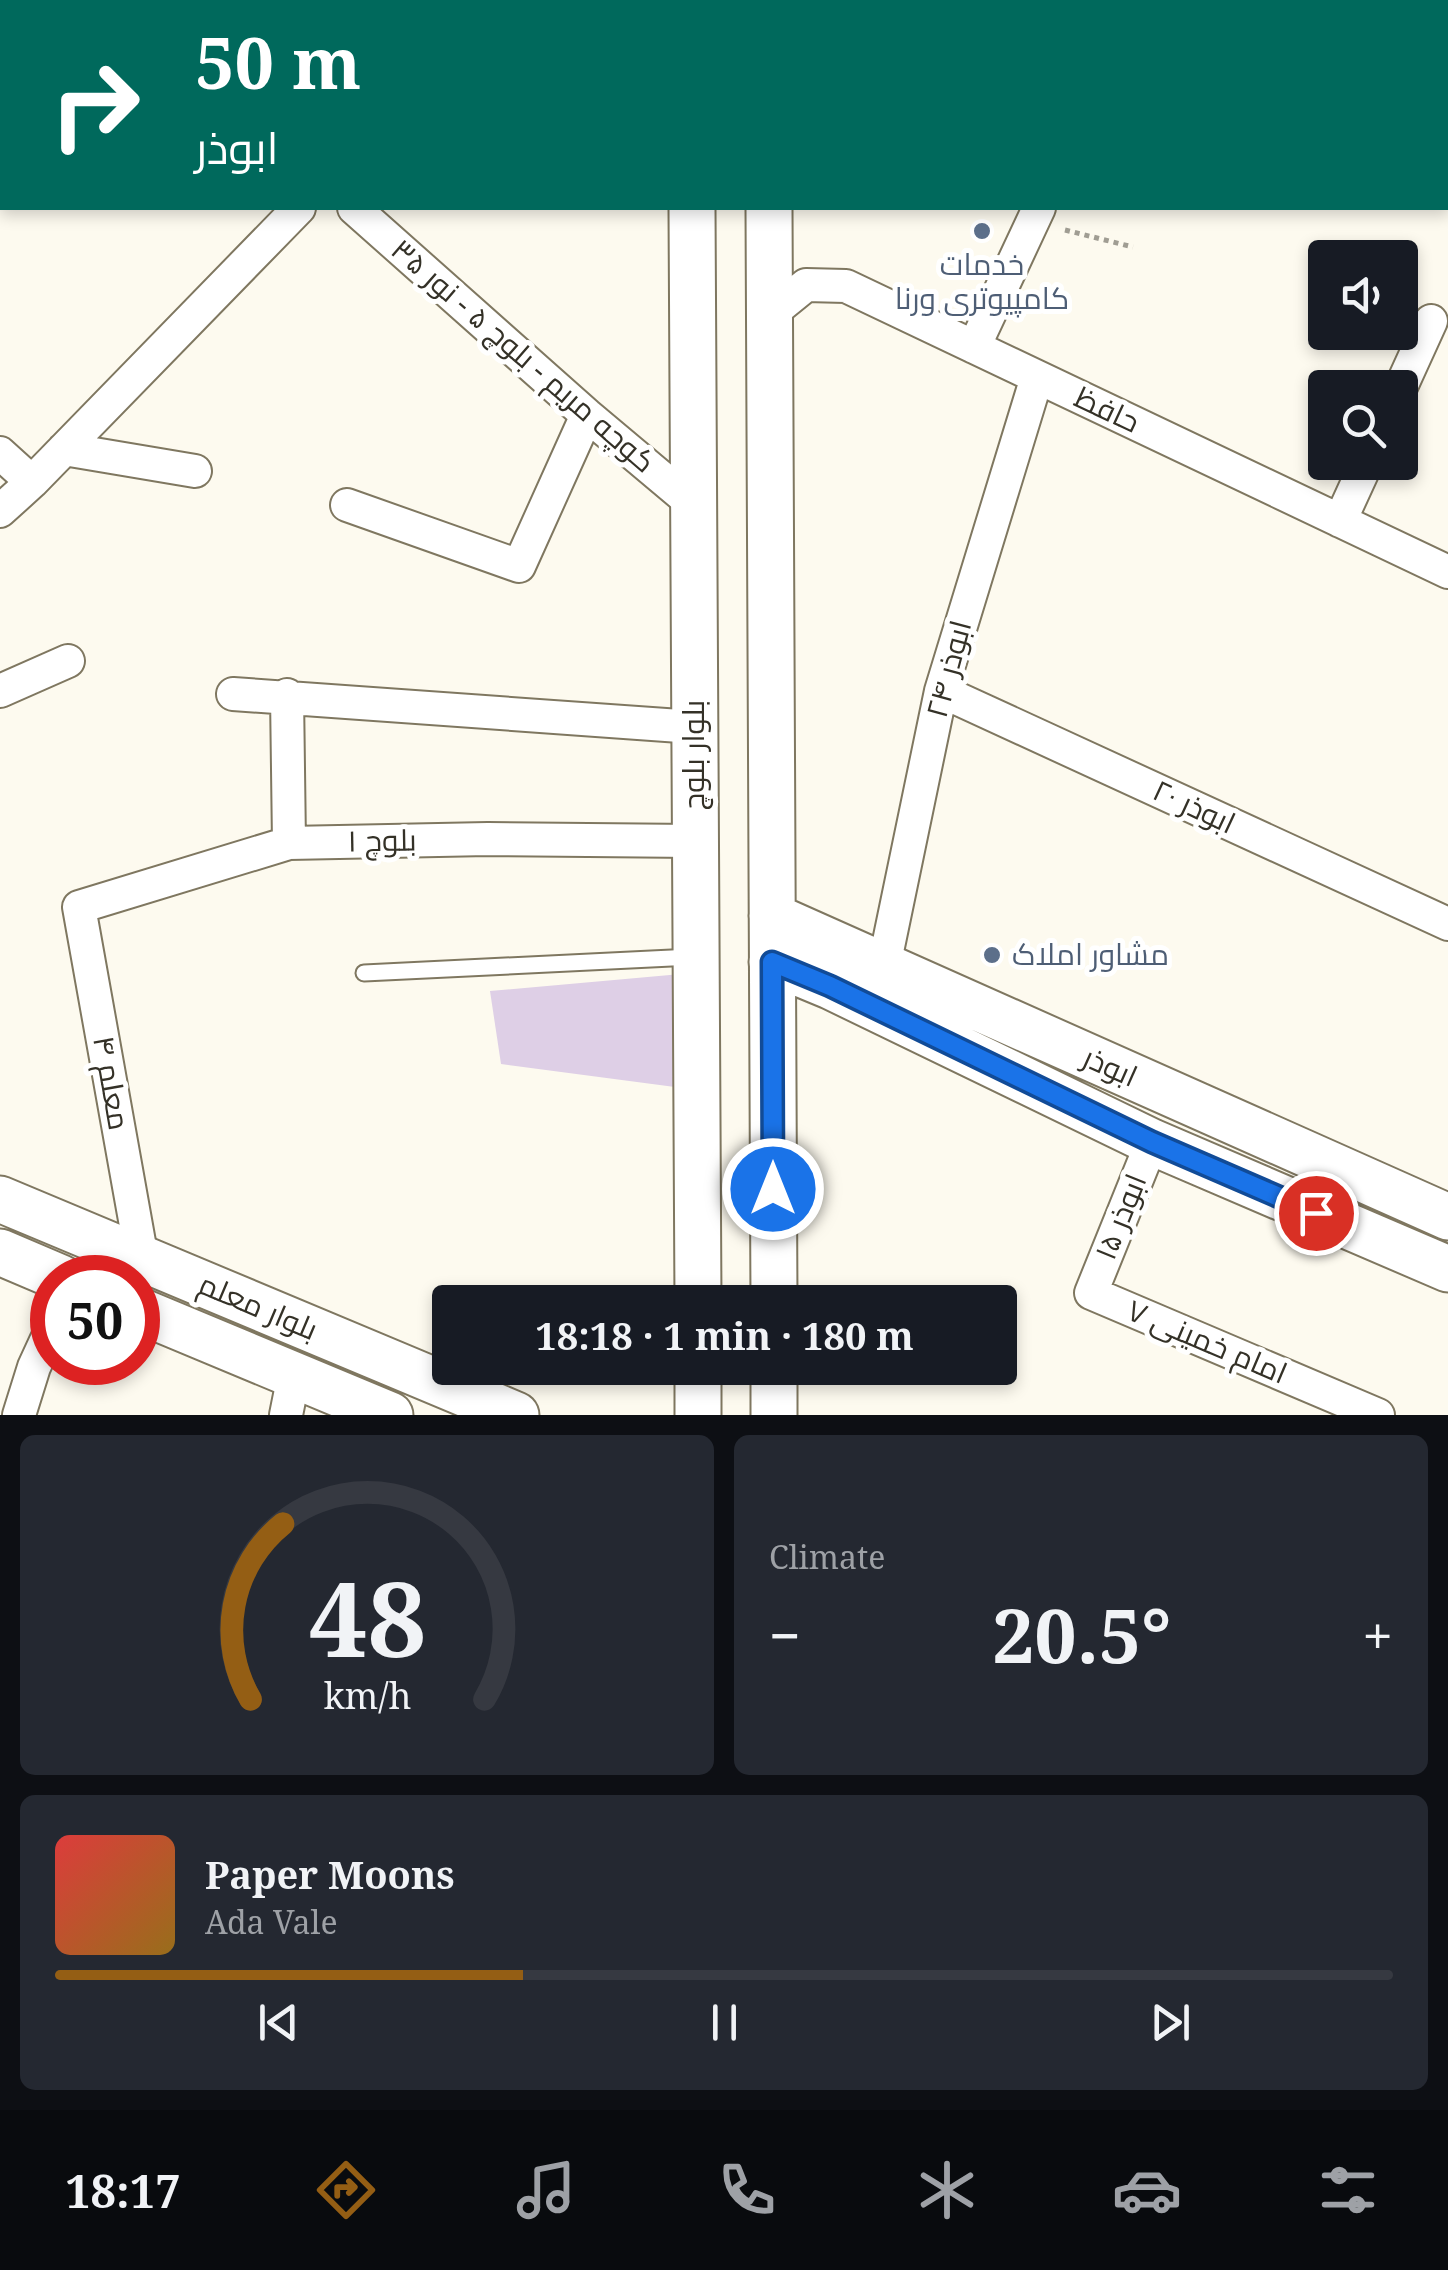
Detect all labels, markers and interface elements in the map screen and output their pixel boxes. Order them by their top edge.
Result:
text: 50 m [195,14,361,110]
icon: right [30,40,160,170]
text: ابوذر [195,116,279,177]
marker: خدمات کامپیوتری ورنا [971,220,993,242]
street label: کوچه مریم - بلوچ ۵ - نور ۳۵ [382,229,665,482]
map controls [1308,240,1418,480]
button: sound [1308,240,1418,350]
place label: خدمات کامپیوتری ورنا [895,243,1069,318]
button: search [1308,370,1418,480]
street label: حافظ [1068,376,1147,442]
street label: ابوذر ۲۴ [915,615,980,722]
street label: بلوار بلوچ [672,700,714,810]
street label: ابوذر ۲۰ [1147,769,1243,843]
street label: بلوچ ۱ [347,818,417,862]
place label: مشاور املاک [1012,933,1169,974]
marker: مشاور املاک [981,944,1003,966]
street label: معلم ۴ [83,1032,141,1133]
street label: ابوذر [1075,1035,1144,1096]
position arrow [721,1137,825,1241]
street label: ابوذر ۱۵ [1084,1167,1155,1266]
pin [1274,1171,1359,1256]
icon: arrive [1289,1186,1344,1241]
speed limit sign: 50 [30,1255,160,1385]
street label: بلوار معلم [192,1262,324,1350]
street label: امام خمینی ۷ [1121,1288,1294,1394]
text: 18:18 · 1 min · 180 m [535,1309,914,1361]
text: Climate [769,1535,885,1578]
text: 48 [308,1546,426,1687]
text: 20.5° [992,1583,1171,1685]
text: − [769,1597,801,1672]
text: + [1362,1597,1393,1672]
text: km/h [323,1671,411,1719]
text: Paper Moons [205,1848,455,1900]
text: Ada Vale [205,1900,338,1943]
icon: previous [251,1995,306,2050]
icon: pause [697,1995,752,2050]
icon: next [1143,1995,1198,2050]
icon: directions [311,2155,381,2225]
icon: music [511,2155,581,2225]
icon: phone [712,2155,782,2225]
icon: climate [912,2155,982,2225]
icon: car [1112,2155,1182,2225]
icon: filters [1313,2155,1383,2225]
text: 18:17 [65,2160,181,2221]

